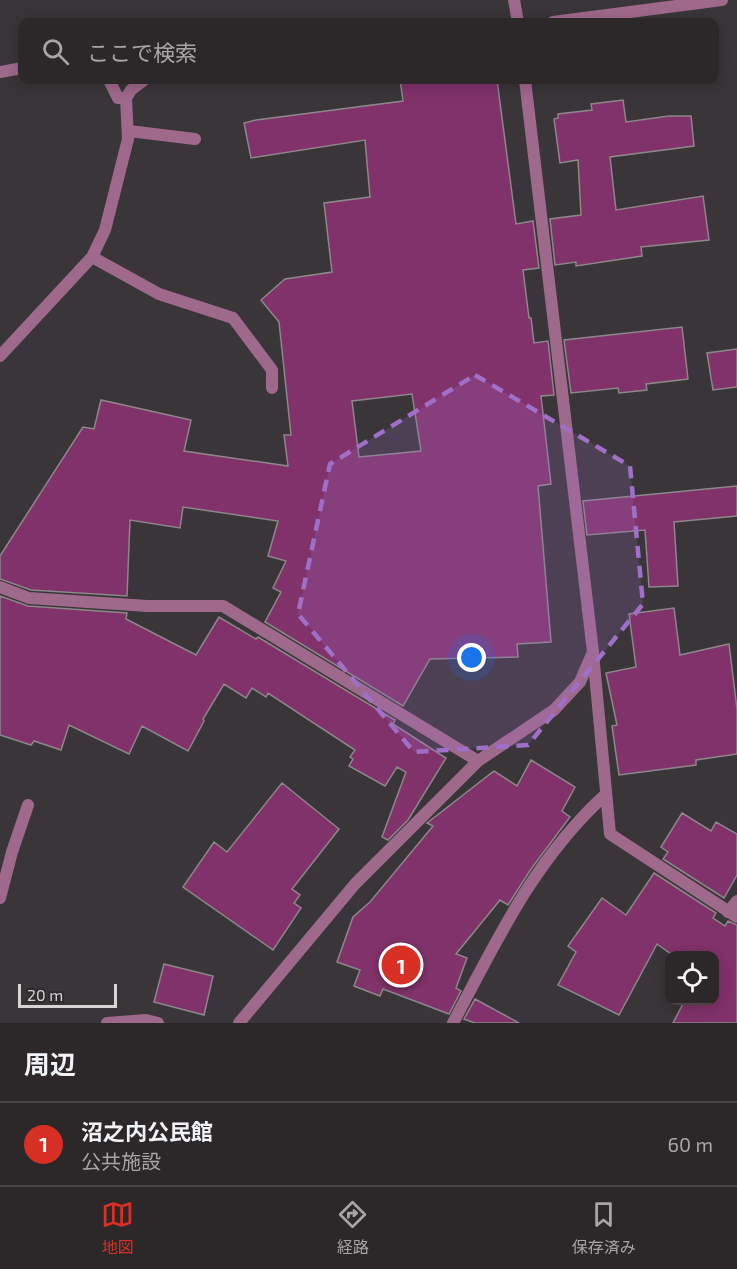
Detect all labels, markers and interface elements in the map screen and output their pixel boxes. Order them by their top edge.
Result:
search box [18,18,719,84]
icon: search [39,35,72,68]
text: ここで検索 [87,39,197,65]
your location [457,643,486,672]
pin: 1 [382,942,420,988]
map controls [665,951,719,1005]
button: locate [665,951,719,1005]
scale bar [18,981,117,1008]
text: 20 m [27,985,63,1004]
text: 周辺 [24,1048,76,1079]
text: 沼之内公民館 [81,1118,213,1144]
text: 1 [39,1132,48,1156]
text: 60 m [668,1132,713,1156]
text: 公共施設 [81,1149,161,1173]
tab: 地図 [101,1198,134,1258]
tab: 経路 [336,1198,369,1258]
tab: 保存済み [572,1198,636,1258]

